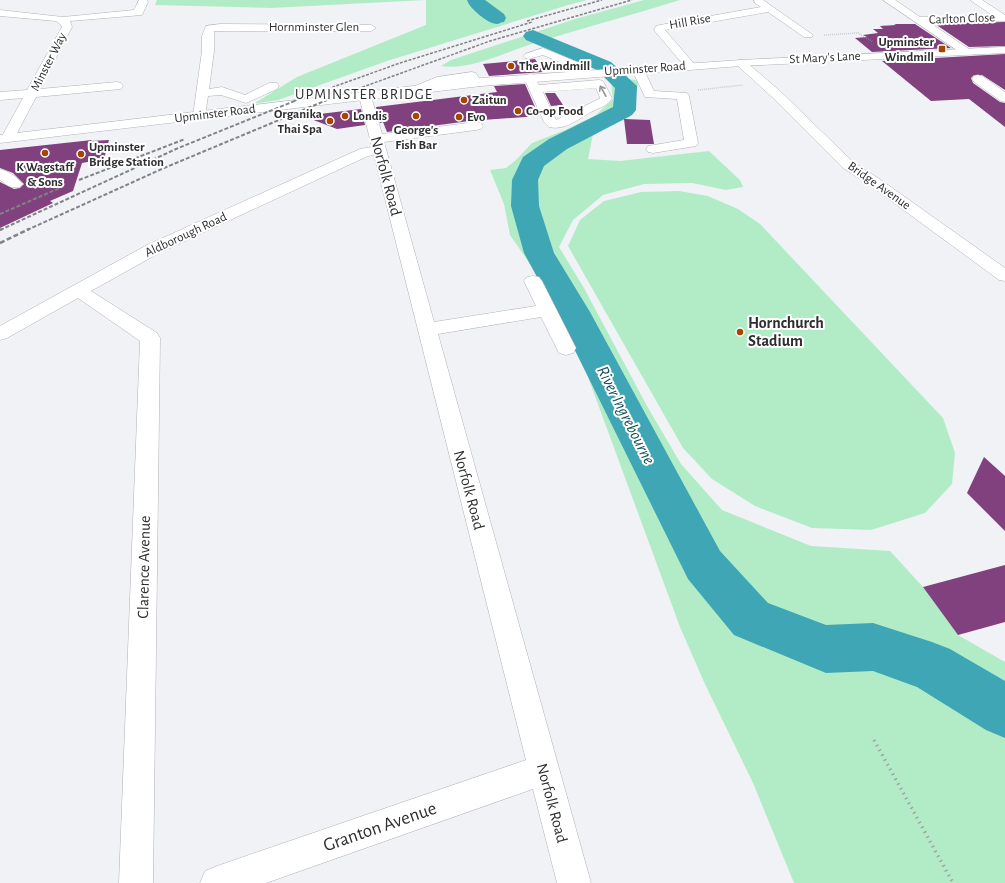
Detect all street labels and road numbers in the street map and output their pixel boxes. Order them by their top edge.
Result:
street label: Carlton Close [929,11,995,27]
street label: Hill Rise [668,12,712,32]
street label: Hornminster Glen [269,21,359,34]
street label: Minster Way [29,30,69,93]
street label: St Mary's Lane [789,50,861,66]
street label: Upminster Road [604,60,686,78]
street label: Upminster Road [174,103,257,125]
street label: Norfolk Road [368,135,404,217]
street label: Bridge Avenue [845,160,913,212]
street label: Aldborough Road [143,210,229,260]
street label: Norfolk Road [451,449,487,531]
street label: Clarence Avenue [135,515,153,619]
street label: Norfolk Road [534,762,570,844]
street label: Granton Avenue [321,799,439,855]

